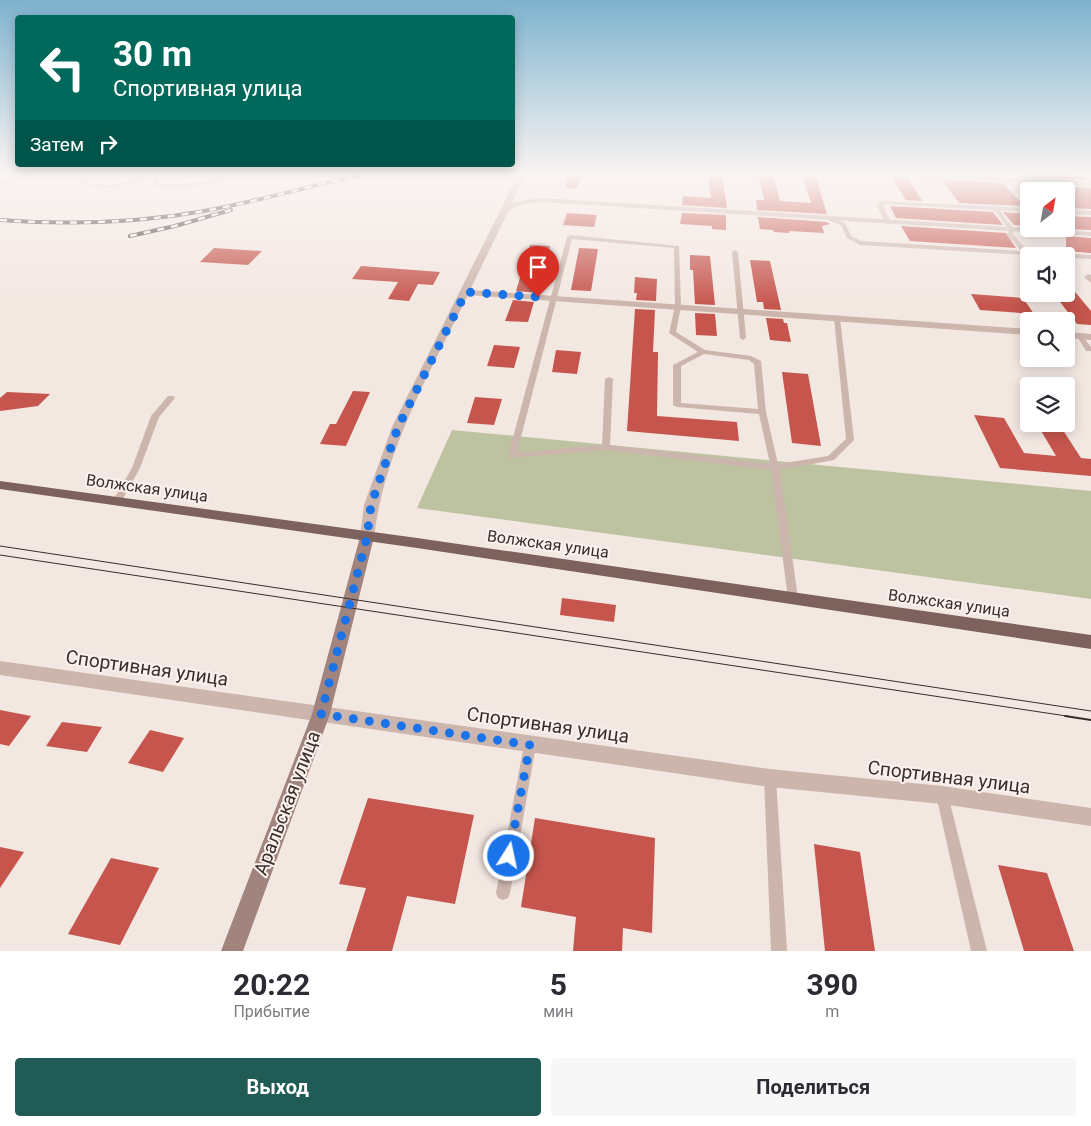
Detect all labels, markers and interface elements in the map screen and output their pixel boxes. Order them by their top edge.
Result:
text: 30 m [113,34,192,75]
icon: left [30,35,95,100]
text: Спортивная улица [113,76,303,101]
icon: right [94,130,122,158]
text: Затем [30,133,84,156]
north arrow [1020,182,1075,238]
map controls [1020,182,1075,432]
pin [517,246,559,297]
button: sound [1020,247,1075,302]
icon: arrive [524,253,552,281]
button: search [1020,312,1075,367]
button: layers [1020,377,1075,432]
street label: Волжская улица [85,470,209,506]
street label: Волжская улица [486,526,610,562]
street label: Волжская улица [887,585,1011,621]
street label: Спортивная улица [64,645,230,691]
street label: Спортивная улица [465,702,631,748]
street label: Аральская улица [249,728,325,878]
street label: Спортивная улица [866,756,1032,798]
position arrow [482,829,534,881]
text: 20:22 [233,967,310,1002]
text: 5 [550,967,567,1002]
text: 390 [806,967,858,1002]
text: Прибытие [233,1002,310,1021]
text: мин [543,1002,573,1021]
text: m [825,1002,839,1021]
button: Выход [15,1058,541,1116]
button: Поделиться [551,1058,1076,1116]

